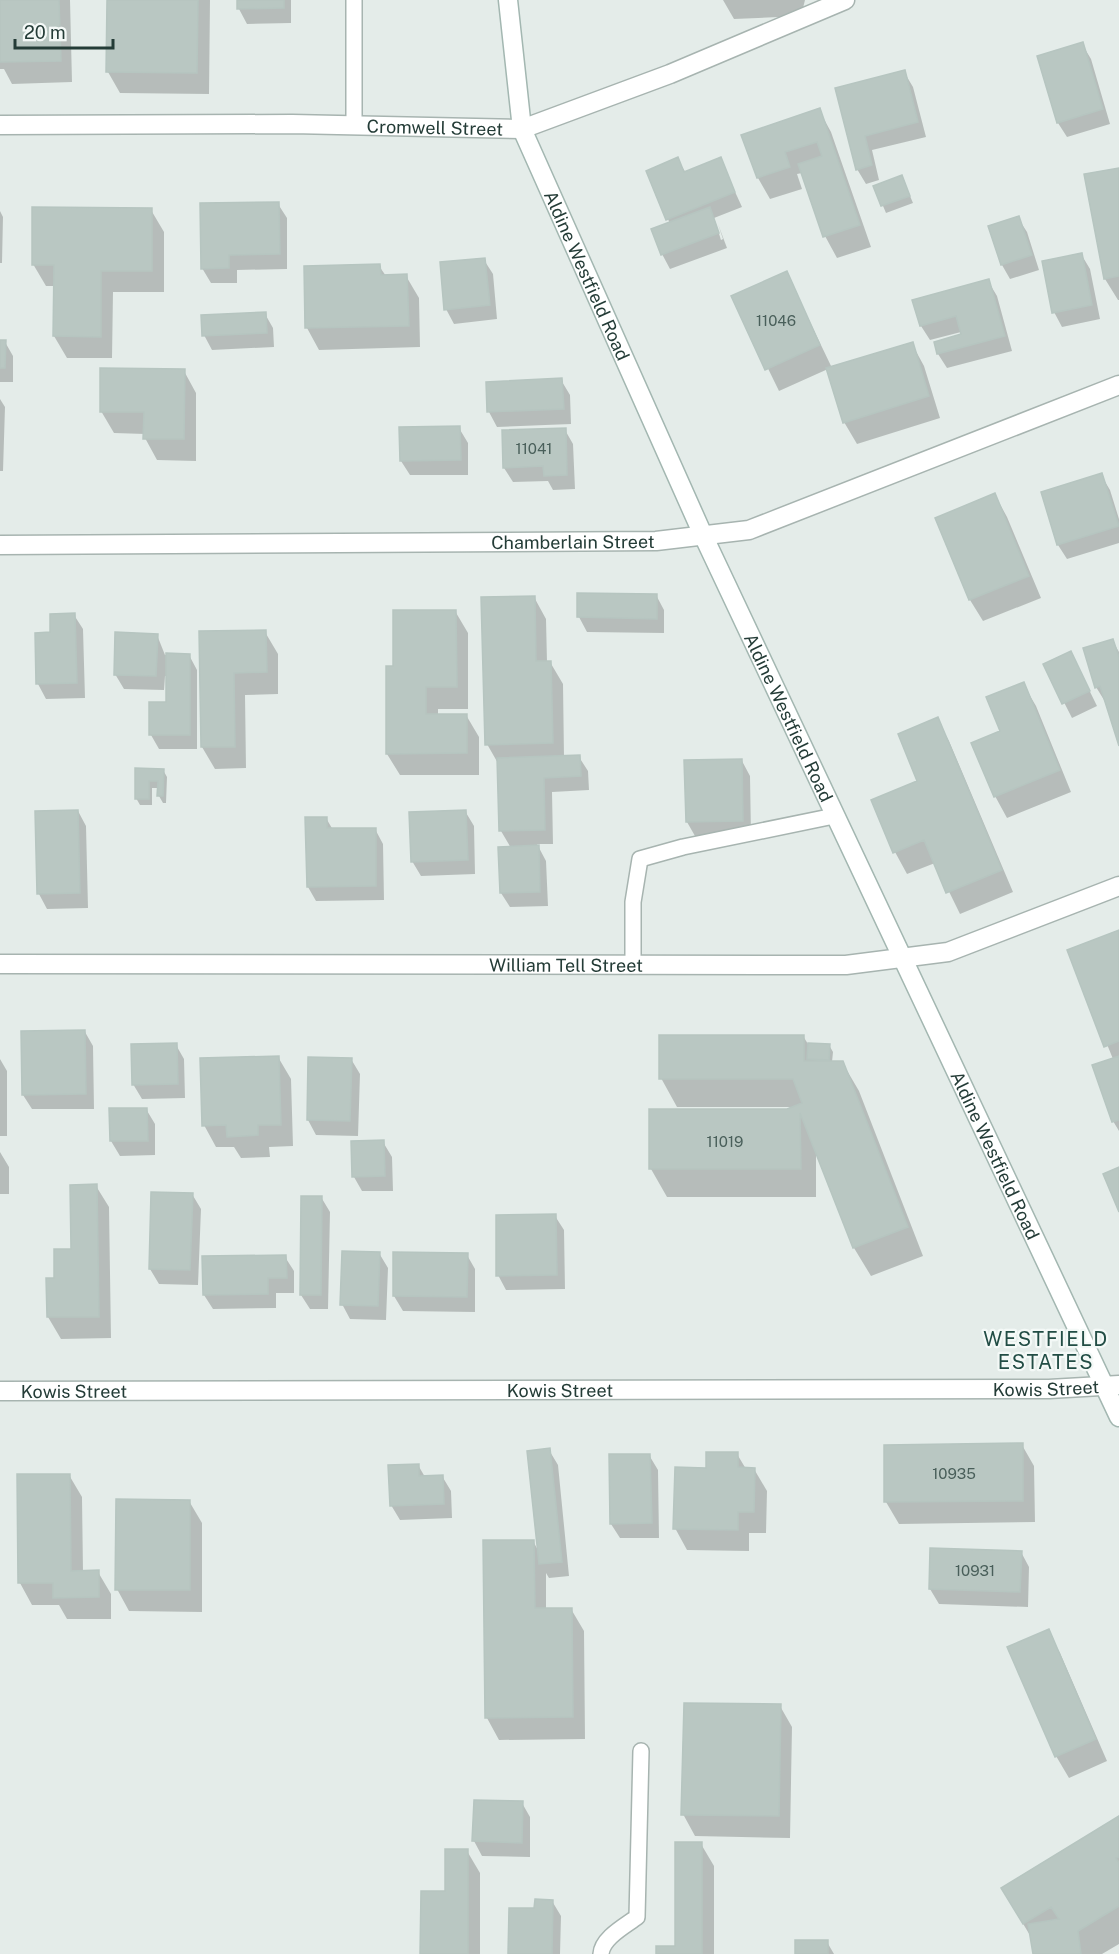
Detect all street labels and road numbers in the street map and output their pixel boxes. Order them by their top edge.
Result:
street label: Cromwell Street [367,115,503,139]
street label: Aldine Westfield Road [540,187,634,364]
street label: Chamberlain Street [491,531,655,553]
street label: Aldine Westfield Road [740,630,838,805]
street label: William Tell Street [489,954,643,975]
street label: Aldine Westfield Road [947,1068,1044,1243]
street label: Kowis Street [993,1376,1100,1400]
street label: Kowis Street [507,1379,613,1401]
street label: Kowis Street [21,1380,127,1401]

